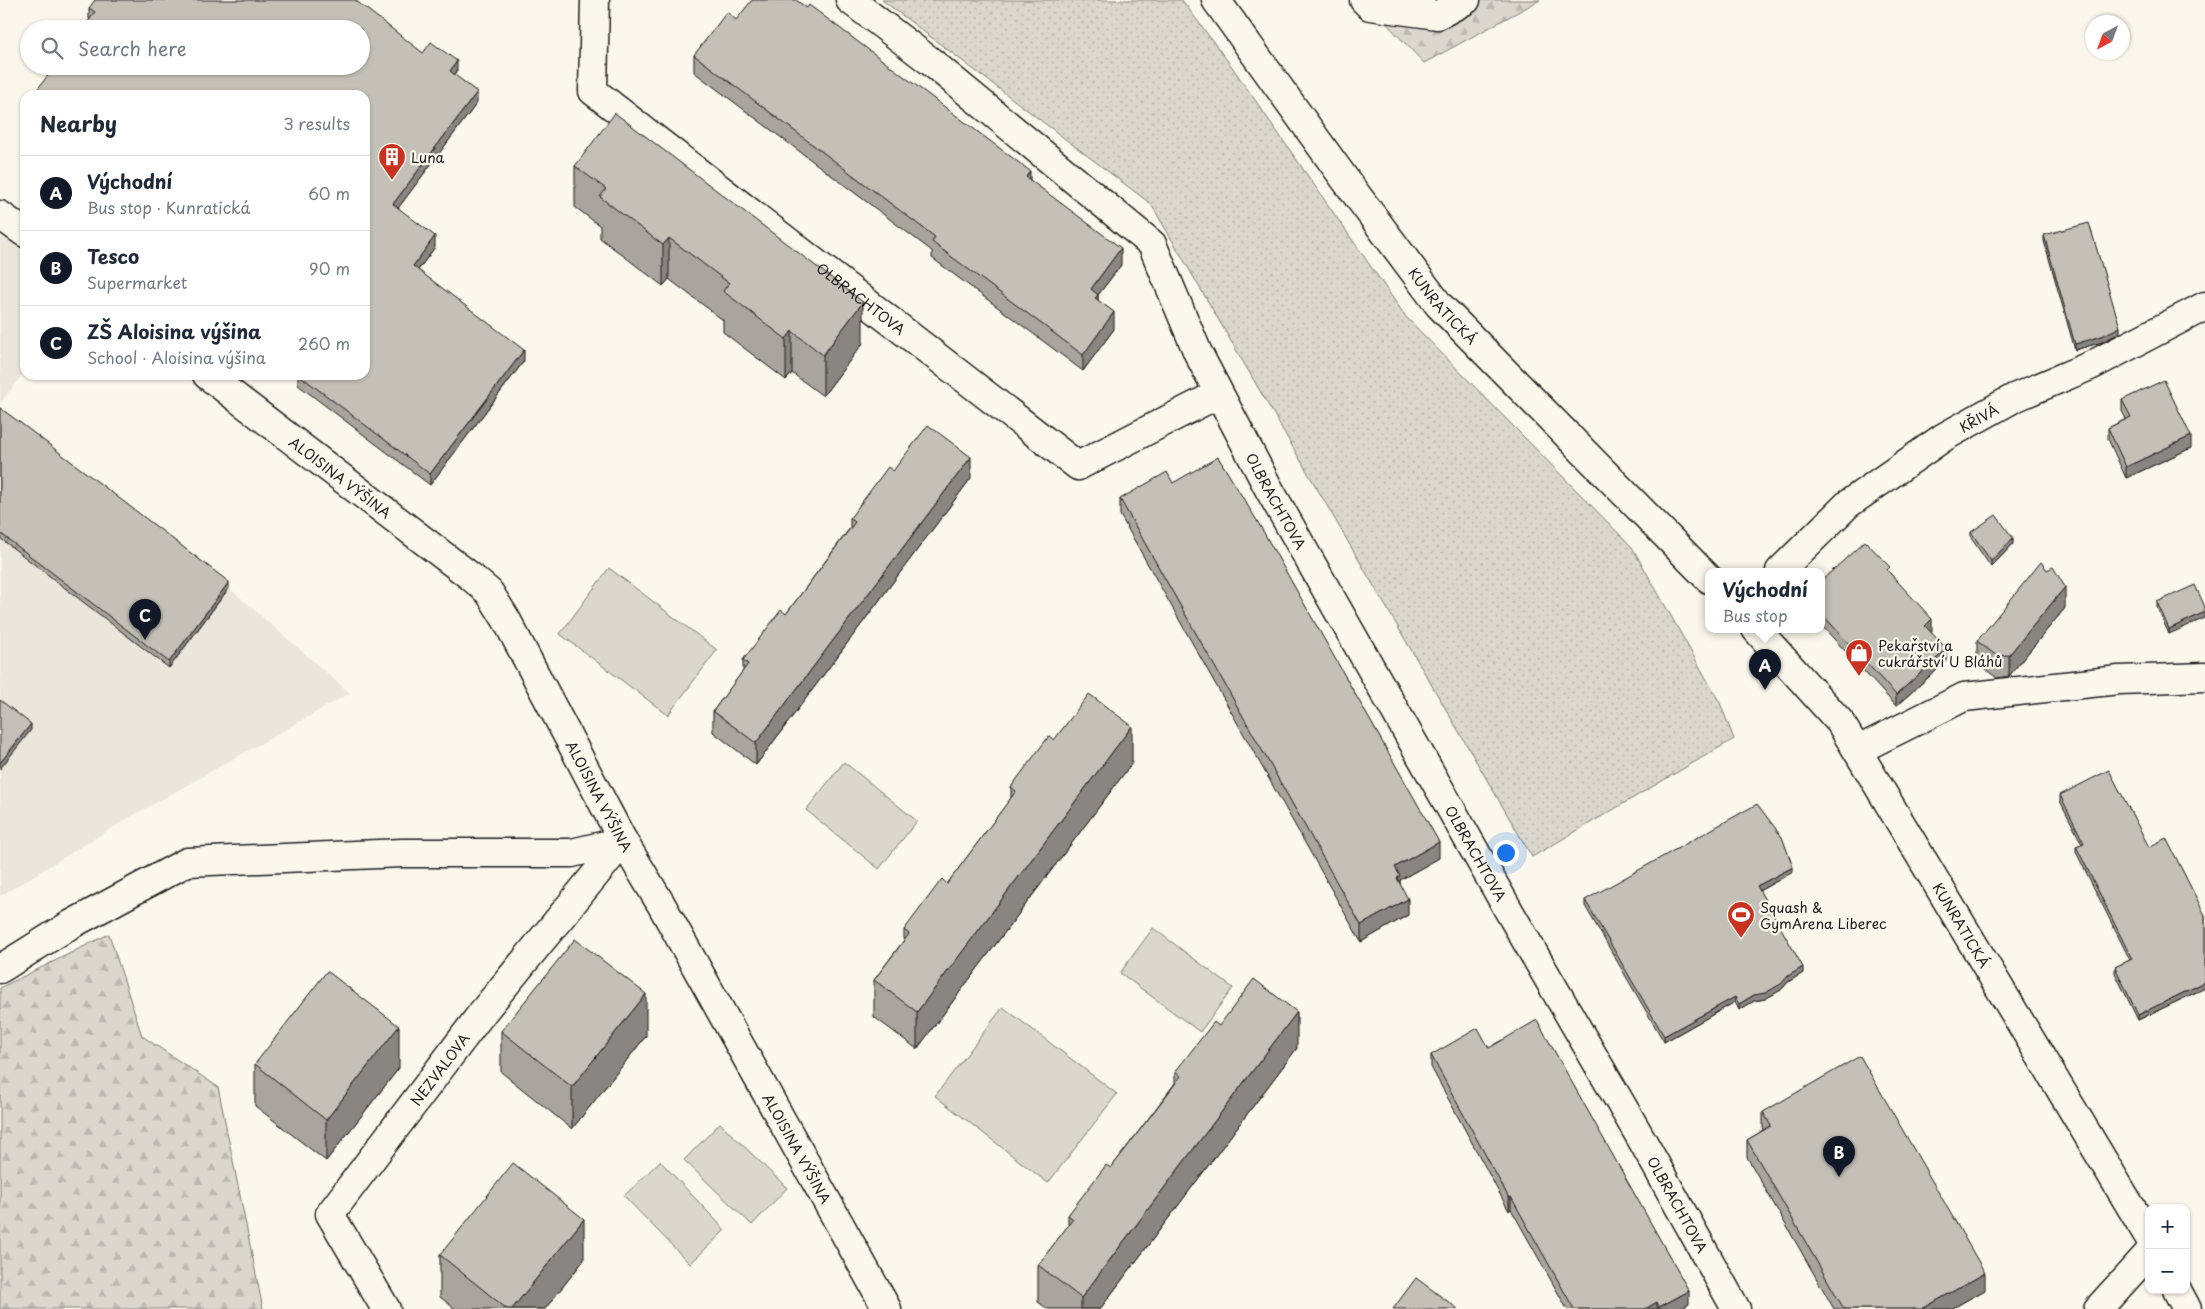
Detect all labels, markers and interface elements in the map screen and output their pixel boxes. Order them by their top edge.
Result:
north arrow [2085,15,2130,60]
search box [20,20,370,75]
icon: search [38,34,66,62]
text: Search here [78,34,187,62]
text: Nearby [40,107,117,139]
text: 3 results [283,111,350,135]
building icon: Luna [377,142,407,181]
place label: Luna [411,147,444,168]
text: Východní [87,167,172,195]
text: A [50,181,62,205]
text: 60 m [308,181,350,205]
text: Bus stop · Kunratická [87,195,250,219]
text: Tesco [87,242,139,270]
text: B [51,256,61,280]
text: 90 m [309,256,350,280]
street label: OLBRACHTOVA [812,257,910,340]
street label: KUNRATICKÁ [1404,263,1483,349]
text: Supermarket [87,270,187,294]
text: ZŠ Aloisina výšina [87,317,261,345]
text: C [50,331,62,355]
text: 260 m [298,331,350,355]
text: School · Aloisina výšina [87,345,266,369]
street label: KŘIVÁ [1955,398,2002,437]
street label: ALOISINA VÝŠINA [285,431,396,523]
street label: OLBRACHTOVA [1241,449,1312,553]
popup [1705,568,1825,633]
text: Východní [1722,575,1808,603]
pin: C [129,599,161,640]
text: Bus stop [1722,603,1788,627]
place label: Pekařství a cukrářství U Bláhů [1878,635,2002,672]
shop icon: Pekařství a cukrářství U Bláhů [1844,638,1874,677]
pin: A [1749,649,1781,690]
street label: ALOISINA VÝŠINA [561,737,638,856]
street label: OLBRACHTOVA [1440,801,1512,905]
your location [1493,840,1519,866]
street label: KUNRATICKÁ [1928,878,1996,972]
place label: Squash & GymArena Liberec [1760,897,1887,934]
sports icon: Squash & GymArena Liberec [1726,900,1756,939]
street label: NEZVALOVA [405,1028,474,1110]
street label: ALOISINA VÝŠINA [758,1089,837,1207]
pin: B [1823,1136,1855,1177]
street label: OLBRACHTOVA [1643,1152,1713,1257]
map controls [2145,1204,2190,1294]
button: + [2145,1204,2190,1249]
button: − [2145,1249,2190,1294]

